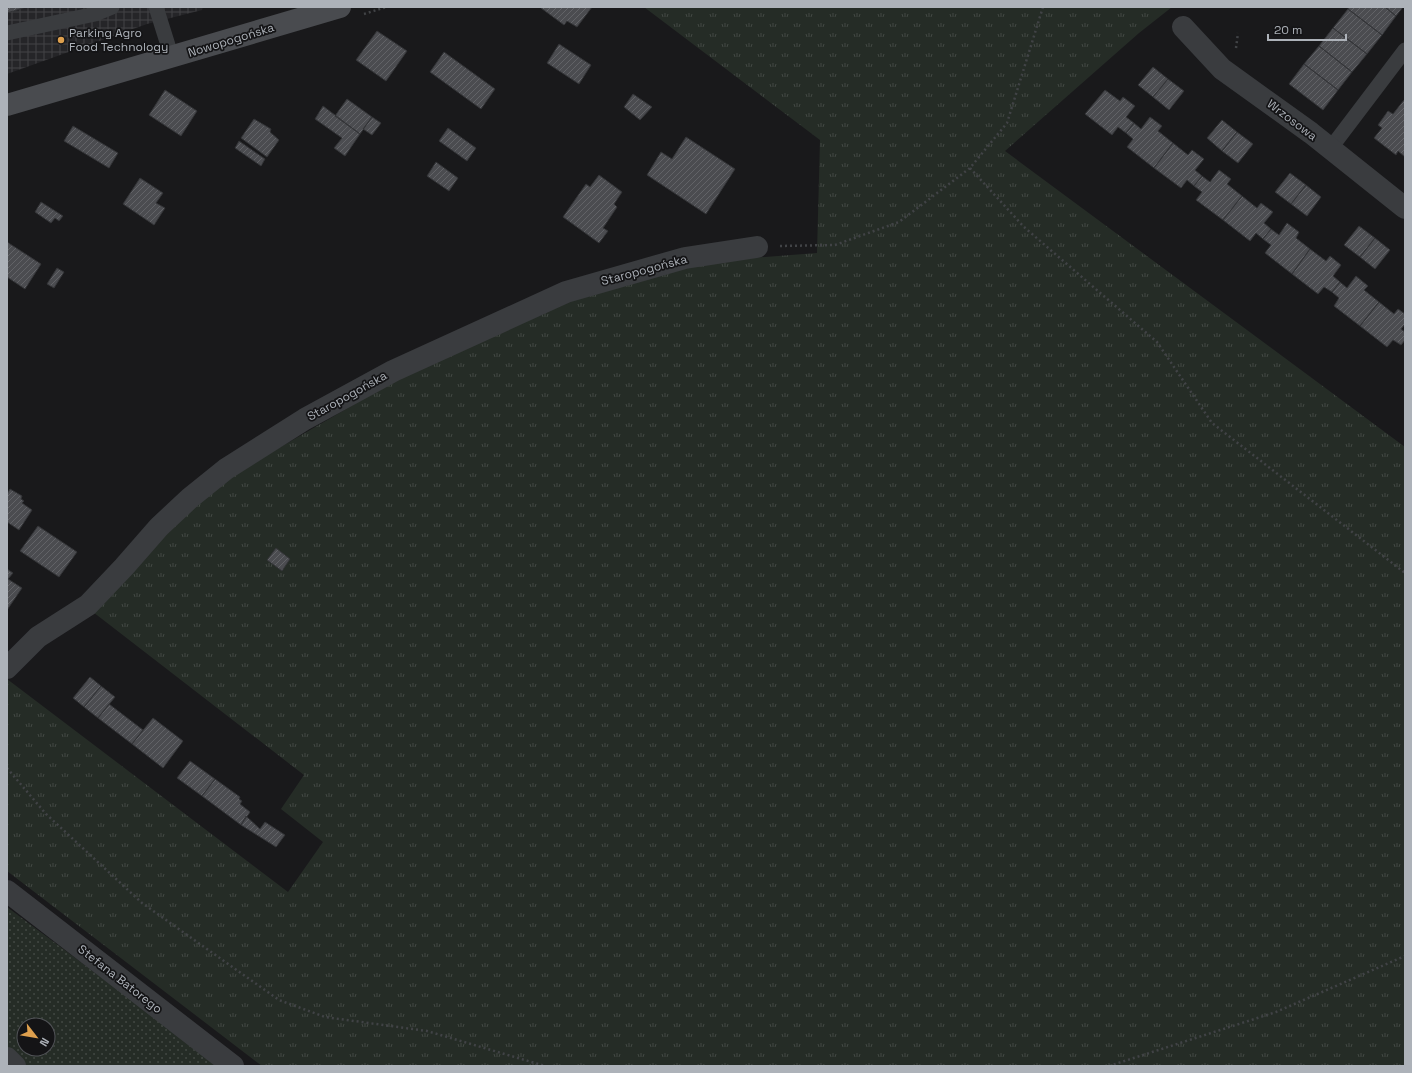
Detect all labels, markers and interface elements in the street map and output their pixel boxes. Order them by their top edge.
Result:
scale bar [1268,16,1346,42]
street label: Nowopogońska [186,19,276,61]
text: 20 m [1274,22,1302,38]
place label: Parking Agro Food Technology [69,25,168,55]
marker: Parking Agro Food Technology [56,35,66,45]
street label: Wrzosowa [1264,96,1320,144]
street label: Staropogońska [599,251,689,289]
street label: Staropogońska [304,367,390,424]
street label: Stefana Batorego [75,941,165,1017]
north arrow [16,1017,56,1057]
text: N [37,1035,52,1049]

